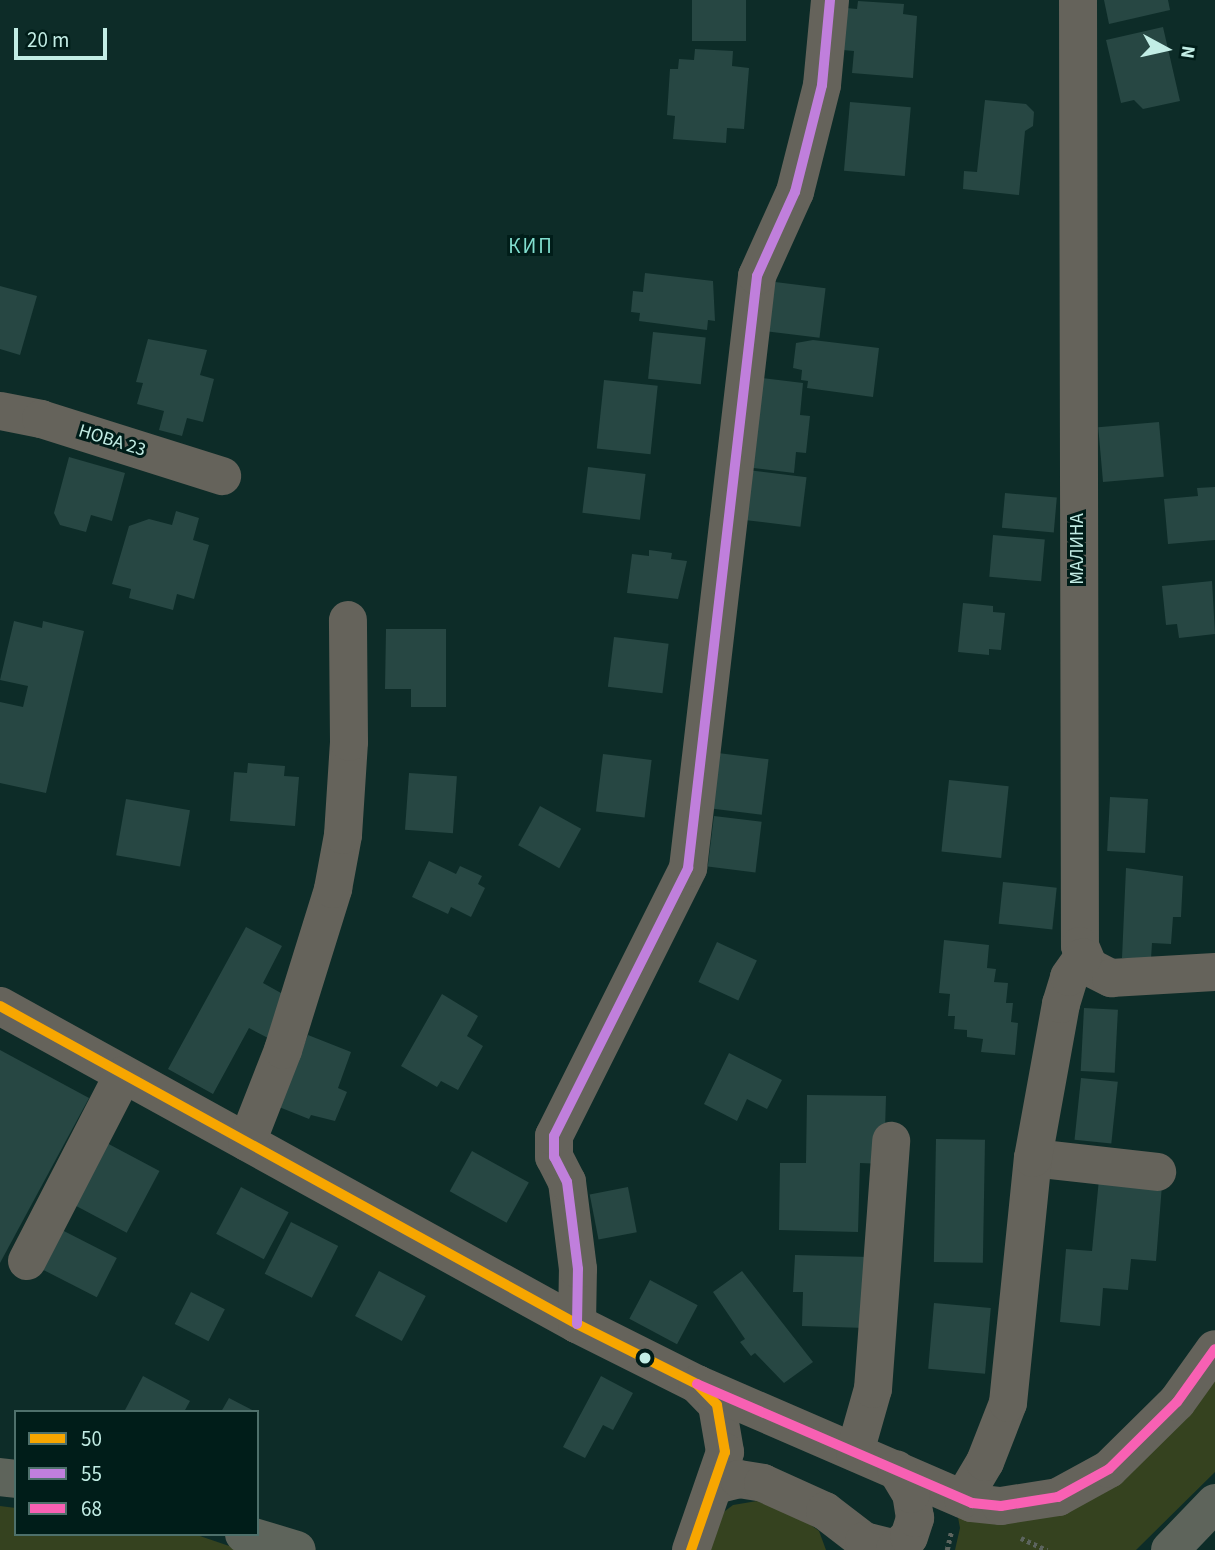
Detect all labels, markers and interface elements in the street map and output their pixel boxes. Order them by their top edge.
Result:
scale bar [18,14,110,58]
north arrow [1131,14,1201,84]
text: 20 m [27,25,69,55]
text: N [1173,44,1202,60]
district label: КИП [509,233,553,259]
street label: НОВА 23 [76,420,148,462]
street label: МАЛИНА [1067,513,1089,585]
unlabelled marker [638,1351,652,1365]
legend [14,1410,259,1536]
text: 50 [81,1424,102,1454]
text: 55 [81,1459,102,1489]
text: 68 [81,1494,102,1524]

